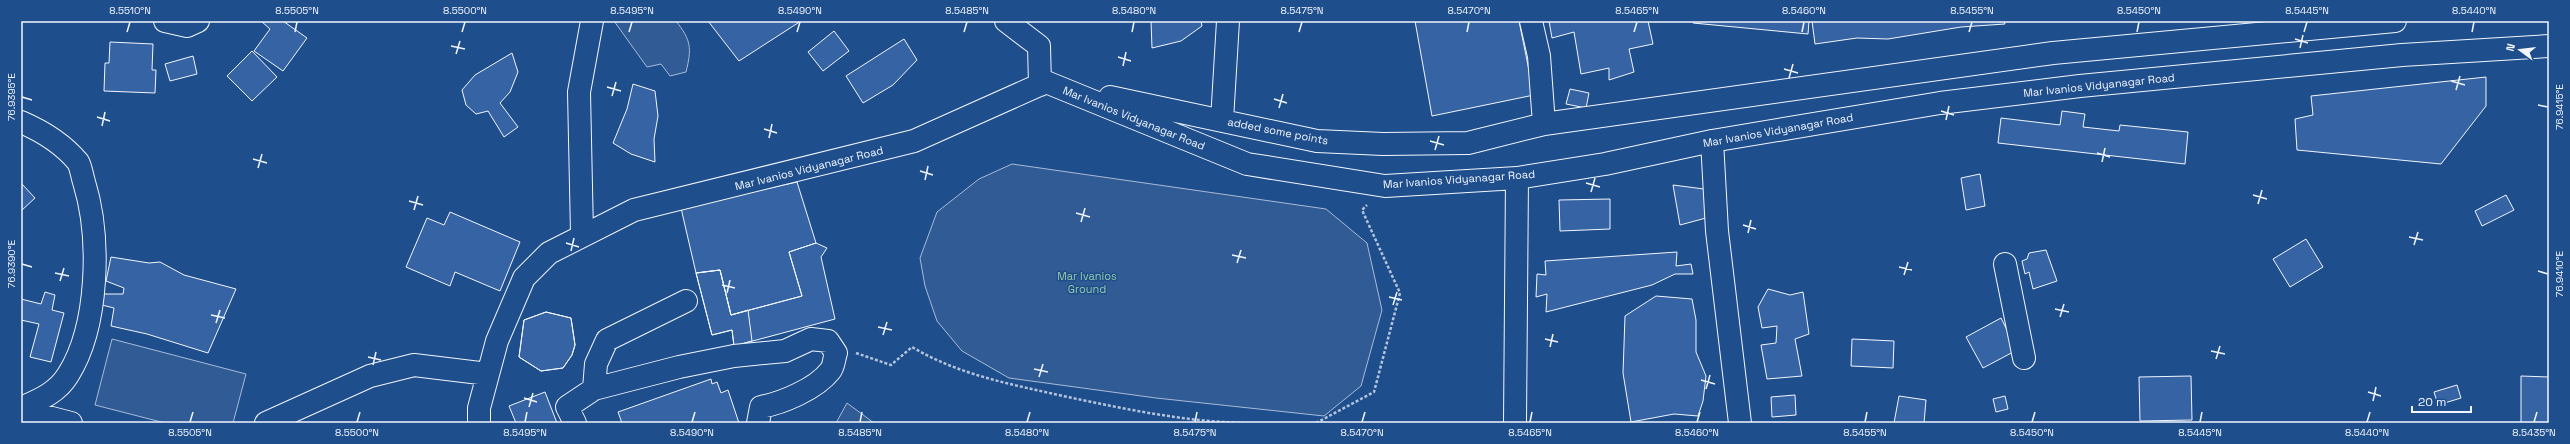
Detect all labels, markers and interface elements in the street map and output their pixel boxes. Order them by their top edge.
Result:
text: 8.5510°N [109,4,151,17]
text: 8.5505°N [275,4,319,17]
text: 8.5500°N [443,4,487,17]
text: 8.5495°N [610,4,654,17]
text: 8.5490°N [778,4,822,17]
text: 8.5485°N [945,4,989,17]
text: 8.5480°N [1112,4,1156,17]
text: 8.5475°N [1281,4,1323,17]
text: 8.5470°N [1447,4,1491,17]
text: 8.5465°N [1615,4,1659,17]
text: 8.5460°N [1782,4,1826,17]
text: 8.5455°N [1950,4,1994,17]
text: 8.5450°N [2117,4,2161,17]
text: 8.5445°N [2285,4,2329,17]
text: 8.5440°N [2452,4,2496,17]
north arrow [2500,30,2540,70]
text: N [2503,42,2518,53]
street label: Mar Ivanios Vidyanagar Road [2023,70,2175,100]
text: 76.9395°E [5,73,18,121]
street label: Mar Ivanios Vidyanagar Road [1061,83,1207,153]
text: 76.9415°E [2553,84,2566,130]
street label: Mar Ivanios Vidyanagar Road [1702,110,1854,150]
street label: added some points [1227,114,1330,148]
street label: Mar Ivanios Vidyanagar Road [733,143,885,193]
street label: Mar Ivanios Vidyanagar Road [1383,167,1535,191]
text: 76.9390°E [5,239,18,288]
text: 76.9410°E [2553,250,2566,297]
park label: Mar Ivanios Ground [1057,269,1117,296]
scale bar [2412,388,2471,414]
text: 20 m [2418,394,2446,410]
text: 8.5505°N [168,426,212,439]
text: 8.5500°N [335,426,379,439]
text: 8.5495°N [503,426,547,439]
text: 8.5490°N [670,426,714,439]
text: 8.5485°N [838,426,882,439]
text: 8.5480°N [1005,426,1049,439]
text: 8.5475°N [1174,426,1216,439]
text: 8.5470°N [1340,426,1384,439]
text: 8.5465°N [1508,426,1552,439]
text: 8.5460°N [1675,426,1719,439]
text: 8.5455°N [1843,426,1887,439]
text: 8.5450°N [2010,426,2054,439]
text: 8.5445°N [2178,426,2222,439]
text: 8.5440°N [2345,426,2389,439]
text: 8.5435°N [2512,426,2556,439]

